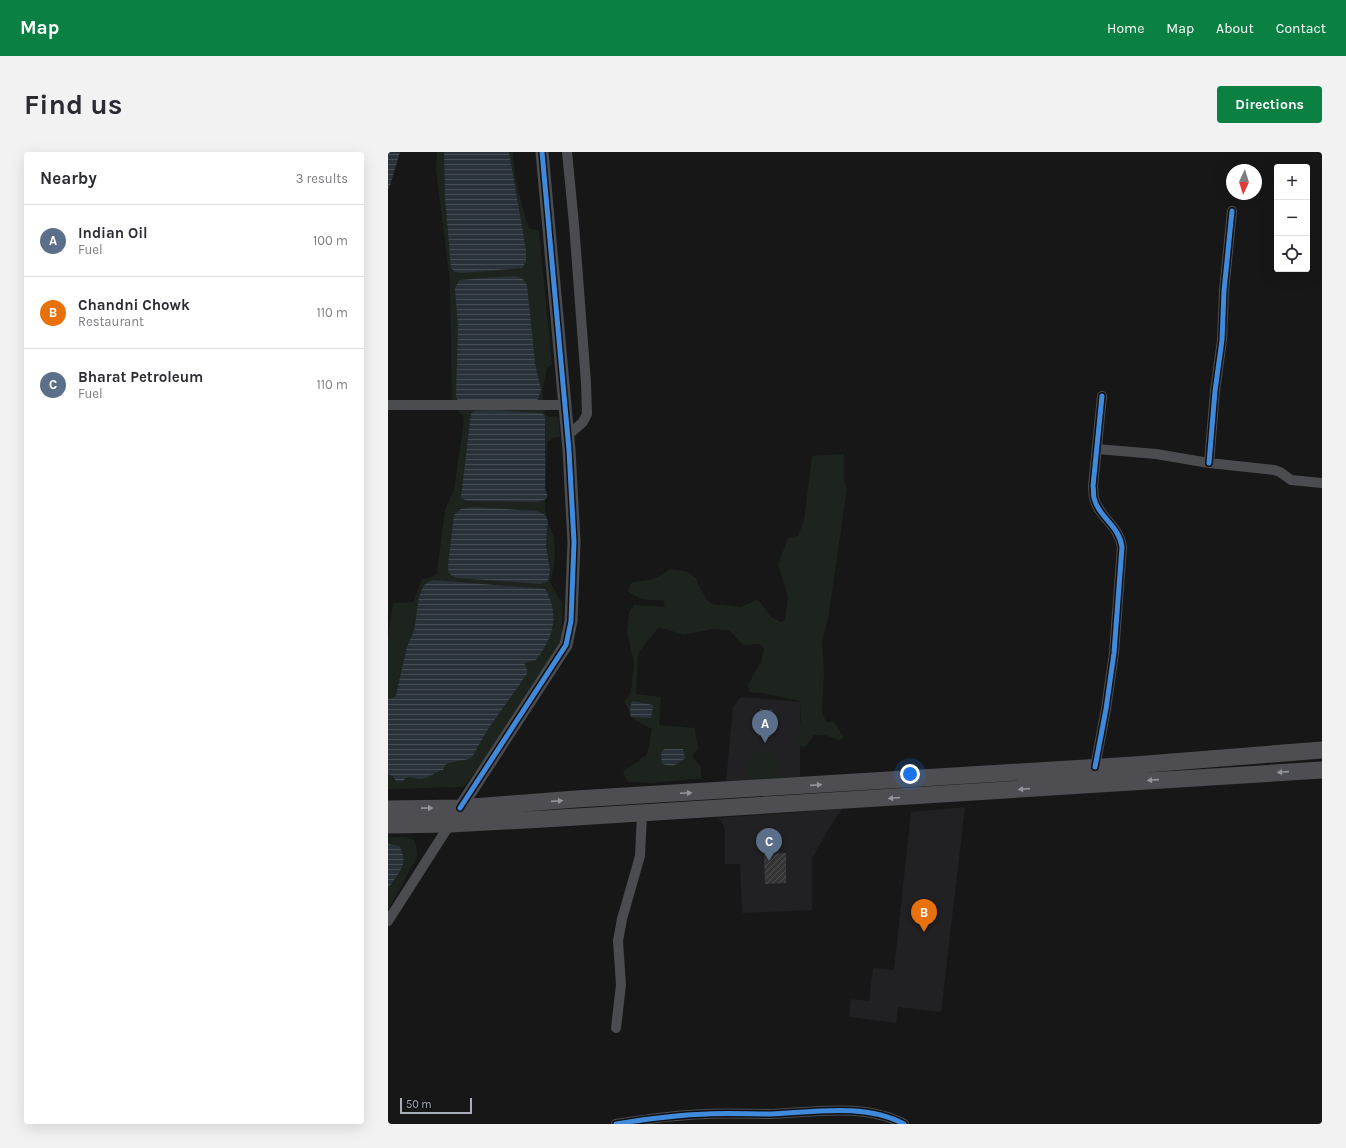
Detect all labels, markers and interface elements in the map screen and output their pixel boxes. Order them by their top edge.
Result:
text: Map [20,17,59,39]
text: Home [1107,20,1144,37]
text: Map [1166,20,1194,37]
text: About [1216,20,1254,37]
text: Contact [1276,20,1326,37]
button: Directions [1217,86,1322,123]
text: Find us [24,88,123,121]
north arrow [1226,164,1262,200]
map controls [1274,164,1310,272]
button: + [1274,164,1310,200]
text: Nearby [40,168,97,188]
text: 3 results [296,171,348,186]
button: − [1274,200,1310,236]
text: Indian Oil [78,224,148,242]
text: A [49,233,57,248]
text: 100 m [313,233,348,248]
button: locate [1274,236,1310,272]
text: Fuel [78,242,103,257]
text: Chandni Chowk [78,296,190,314]
text: B [49,305,57,320]
text: 110 m [316,305,348,320]
text: Restaurant [78,314,144,329]
text: Bharat Petroleum [78,368,203,386]
text: C [49,377,57,392]
text: 110 m [316,377,348,392]
text: Fuel [78,386,103,401]
pin: A [752,710,778,743]
your location [900,764,920,784]
one-way arrow [1277,769,1289,776]
one-way arrow [1147,777,1159,784]
one-way arrow [810,782,822,789]
one-way arrow [1018,786,1030,793]
one-way arrow [680,789,693,796]
one-way arrow [888,794,900,801]
one-way arrow [551,797,563,804]
one-way arrow [421,805,434,811]
pin: C [756,828,782,861]
pin: B [911,899,937,932]
scale bar [400,1096,472,1115]
text: 50 m [406,1098,432,1111]

